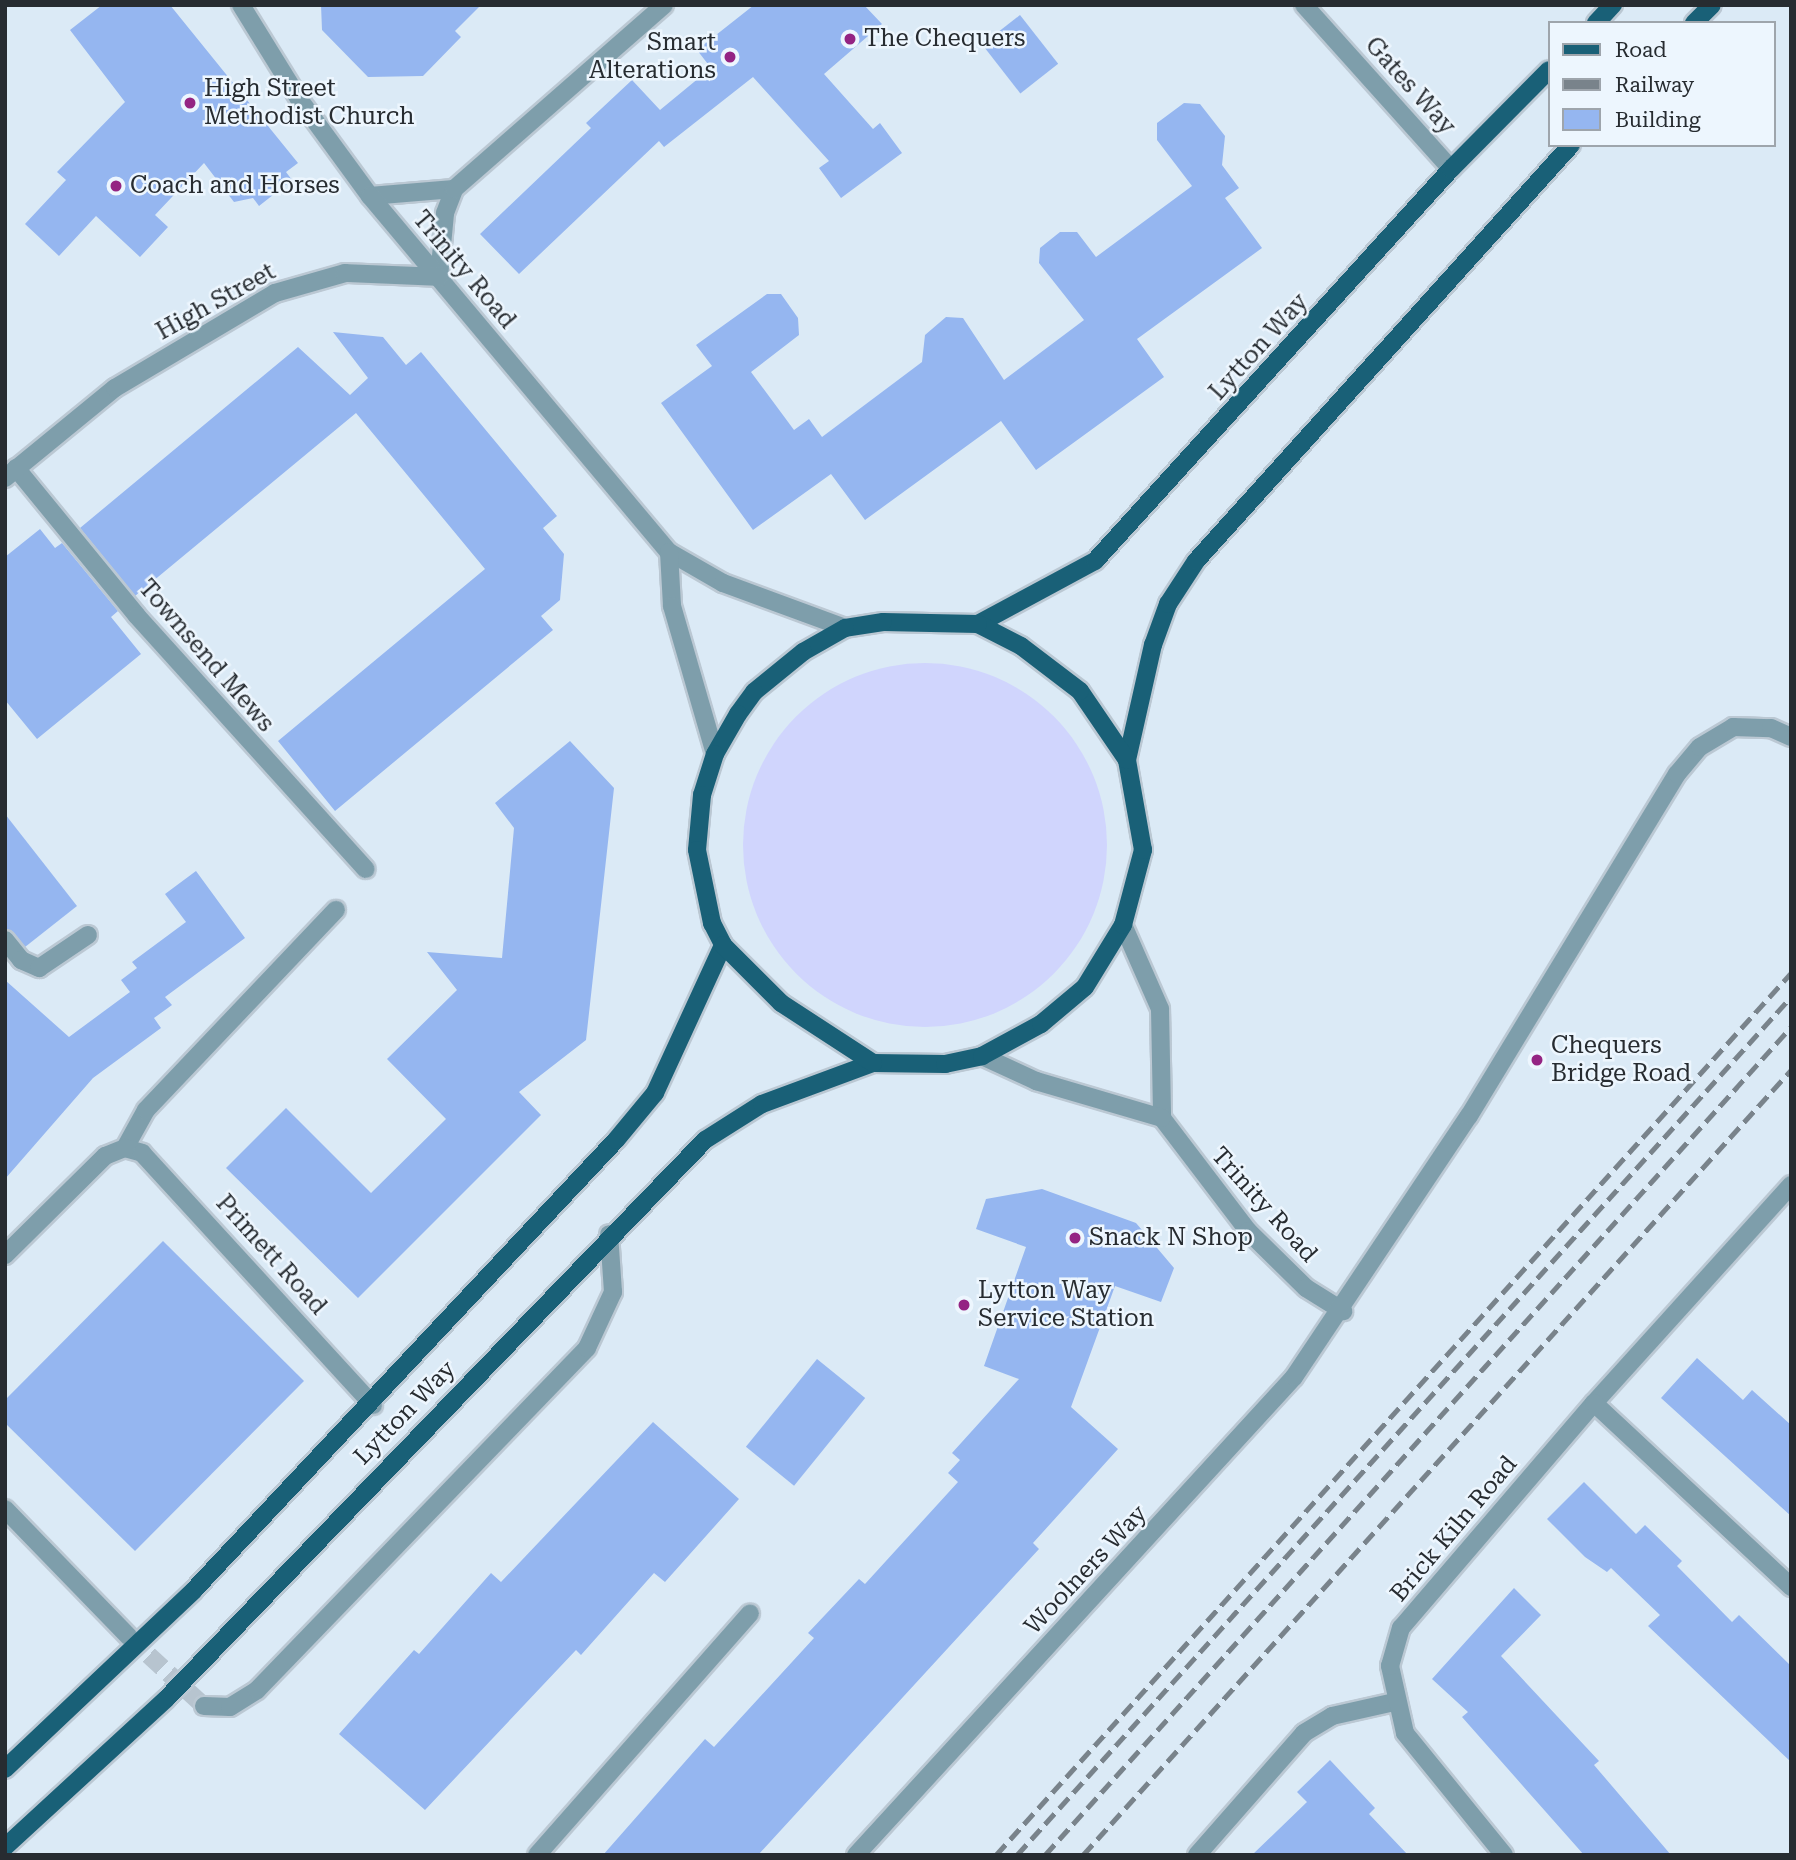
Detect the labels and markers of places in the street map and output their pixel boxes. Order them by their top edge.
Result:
place label: The Chequers [864,25,1025,53]
place label: Smart Alterations [589,29,716,85]
marker: The Chequers [842,31,858,47]
marker: Smart Alterations [722,49,738,65]
place label: High Street Methodist Church [204,75,415,131]
marker: High Street Methodist Church [182,95,198,111]
place label: Coach and Horses [130,172,340,200]
marker: Coach and Horses [108,178,124,194]
place label: Chequers Bridge Road [1551,1032,1691,1088]
marker: Chequers Bridge Road [1529,1052,1545,1068]
place label: Snack N Shop [1089,1224,1253,1252]
marker: Snack N Shop [1067,1230,1083,1246]
place label: Lytton Way Service Station [978,1277,1154,1333]
marker: Lytton Way Service Station [956,1297,972,1313]

